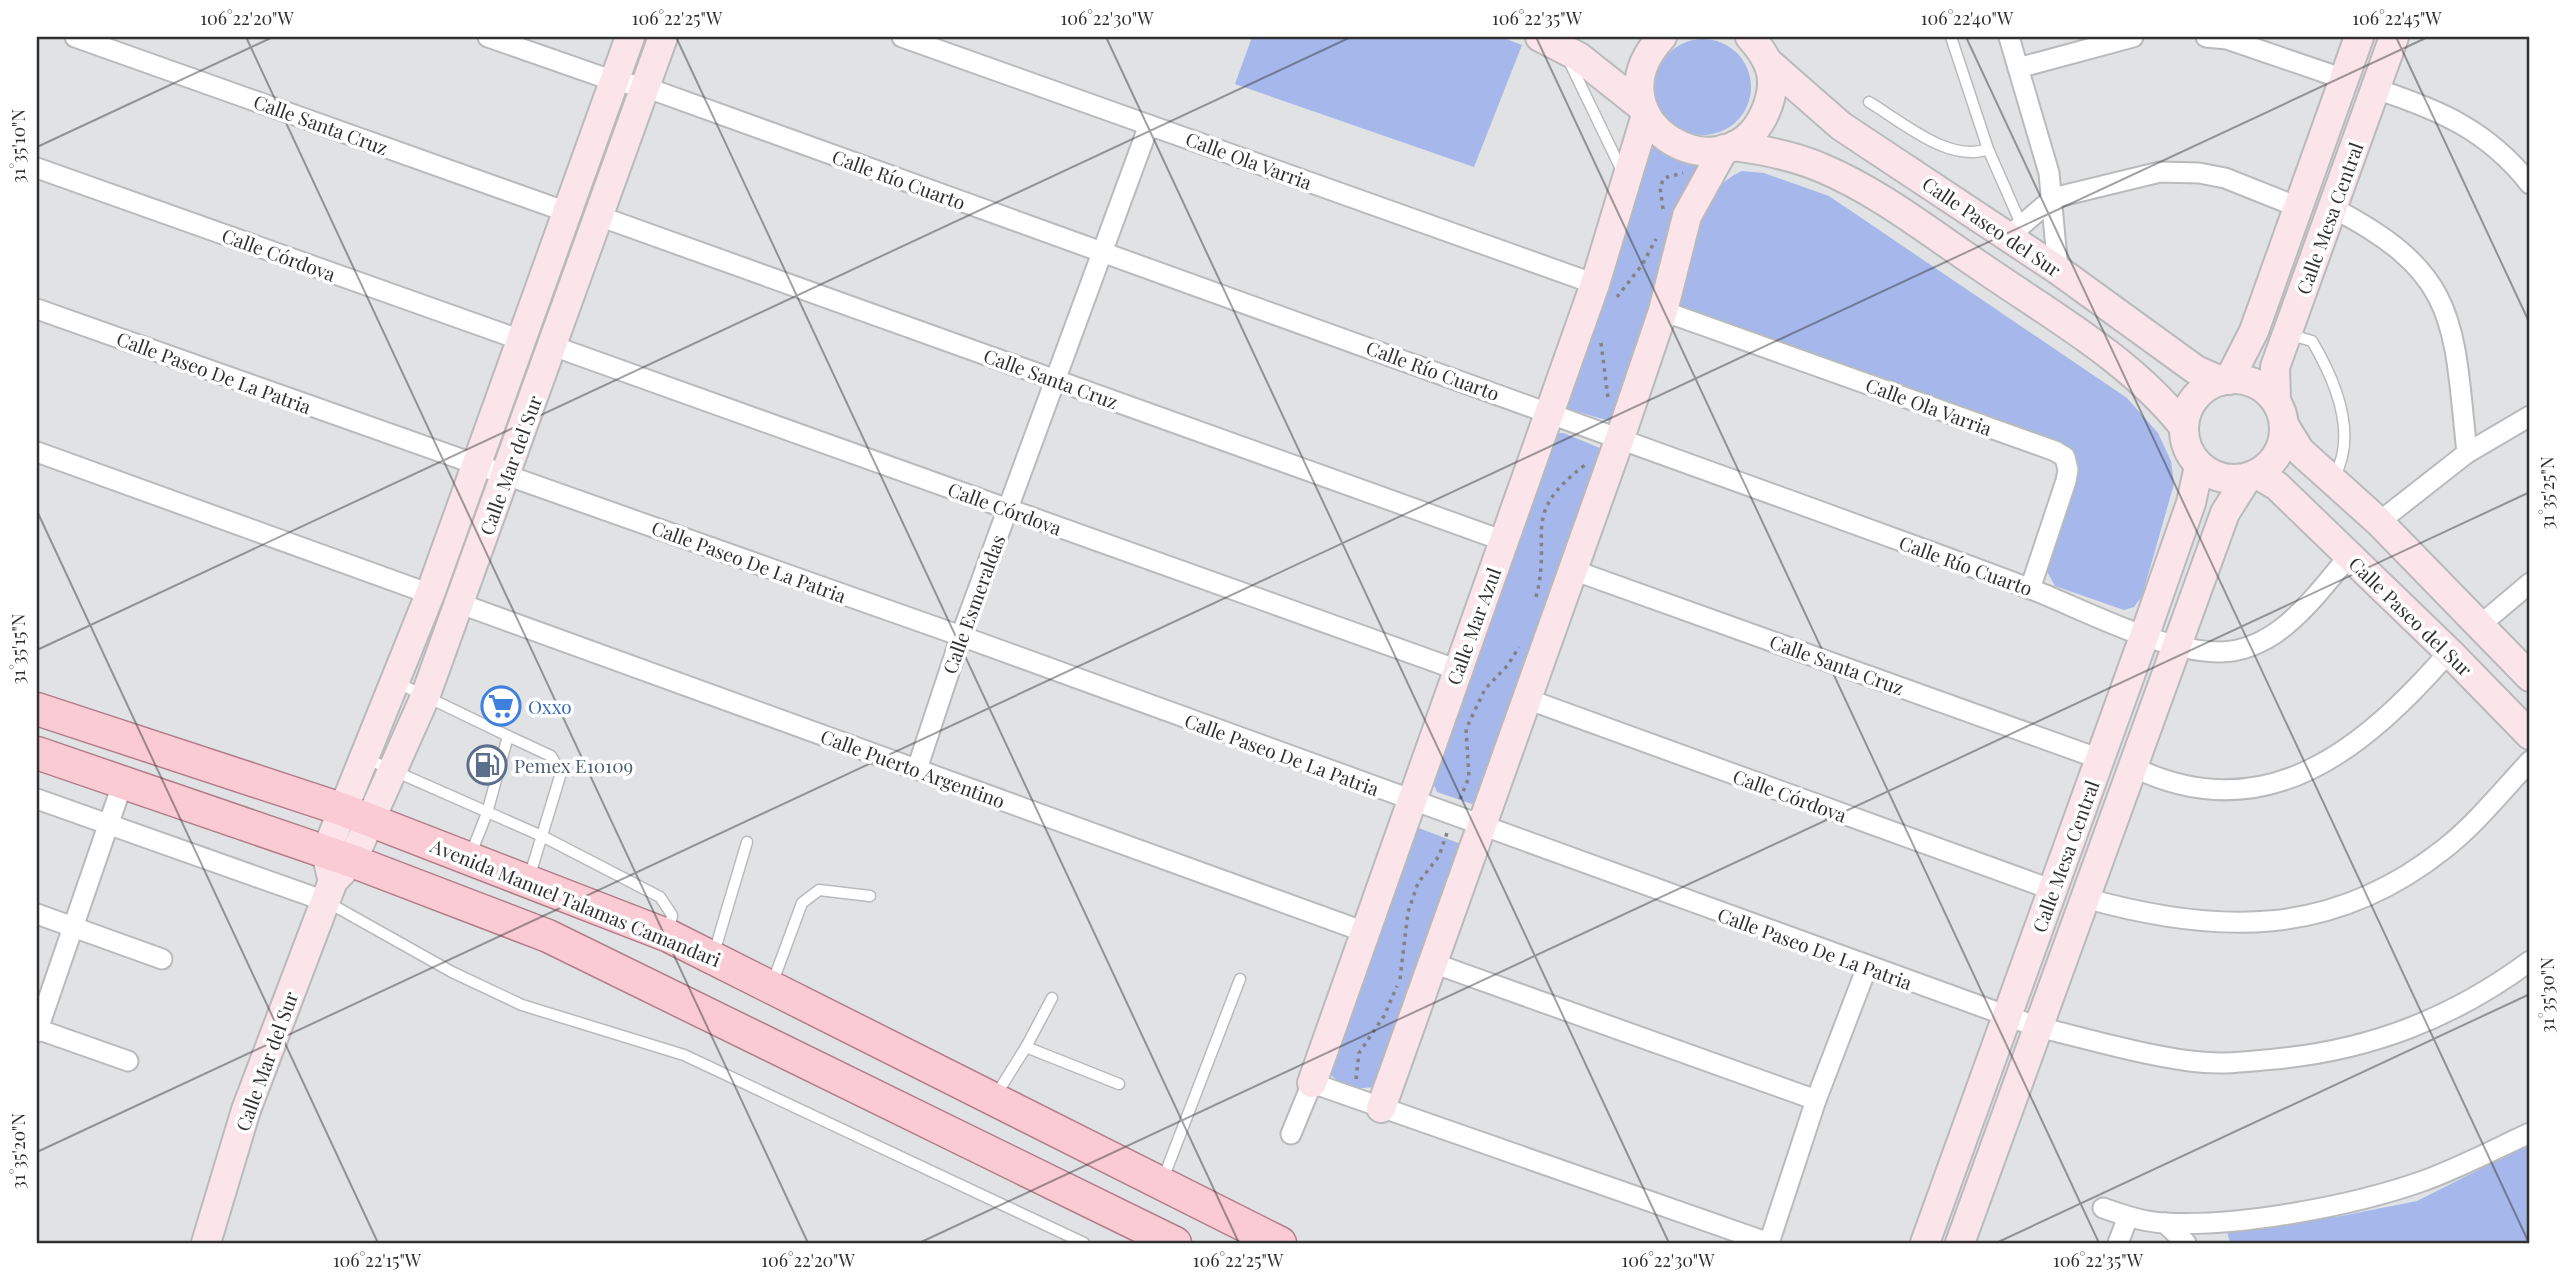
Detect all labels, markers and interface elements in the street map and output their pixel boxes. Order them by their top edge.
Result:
text: 106°22'20"W [200,6,294,30]
text: 106°22'25"W [632,6,723,30]
text: 106°22'30"W [1061,6,1154,30]
text: 106°22'35"W [1492,6,1583,30]
text: 106°22'40"W [1921,6,2014,30]
text: 106°22'45"W [2352,6,2442,30]
street label: Calle Santa Cruz [250,88,392,160]
text: 31°35'10"N [6,109,30,183]
street label: Calle Ola Varria [1182,125,1316,195]
street label: Calle Mesa Central [2289,138,2369,298]
street label: Calle Río Cuarto [829,143,969,215]
street label: Calle Paseo del Sur [1918,170,2067,282]
street label: Calle Córdova [219,221,340,287]
street label: Calle Paseo De La Patria [113,325,315,419]
street label: Calle Río Cuarto [1363,334,1503,406]
street label: Calle Santa Cruz [980,342,1122,414]
street label: Calle Ola Varria [1862,371,1996,441]
street label: Calle Mar del Sur [473,391,548,538]
text: 31°35'25"N [2535,456,2559,530]
street label: Calle Córdova [945,475,1066,541]
street label: Calle Paseo De La Patria [648,514,850,608]
street label: Calle Río Cuarto [1896,529,2036,601]
street label: Calle Esmeraldas [936,531,1010,677]
street label: Calle Paseo del Sur [2344,550,2479,682]
street label: Calle Mar Azul [1440,563,1506,688]
text: 31°35'15"N [6,613,30,685]
street label: Calle Santa Cruz [1766,628,1908,700]
supermarket icon: Oxxo [480,685,522,727]
place label: Oxxo [528,693,572,719]
street label: Calle Paseo De La Patria [1181,707,1383,801]
street label: Calle Puerto Argentino [817,723,1009,813]
fuel station icon: Pemex E10109 [466,744,508,786]
place label: Pemex E10109 [514,752,633,778]
street label: Calle Córdova [1730,762,1851,828]
street label: Calle Mesa Central [2025,776,2105,936]
street label: Avenida Manuel Talamas Camandari [426,831,725,972]
street label: Calle Paseo De La Patria [1714,901,1916,995]
text: 31°35'30"N [2535,957,2559,1033]
street label: Calle Mar del Sur [229,987,304,1134]
text: 31°35'20"N [6,1113,30,1189]
text: 106°22'15"W [333,1248,422,1272]
text: 106°22'20"W [761,1248,855,1272]
text: 106°22'25"W [1193,1248,1284,1272]
text: 106°22'30"W [1622,1248,1715,1272]
text: 106°22'35"W [2053,1248,2144,1272]

